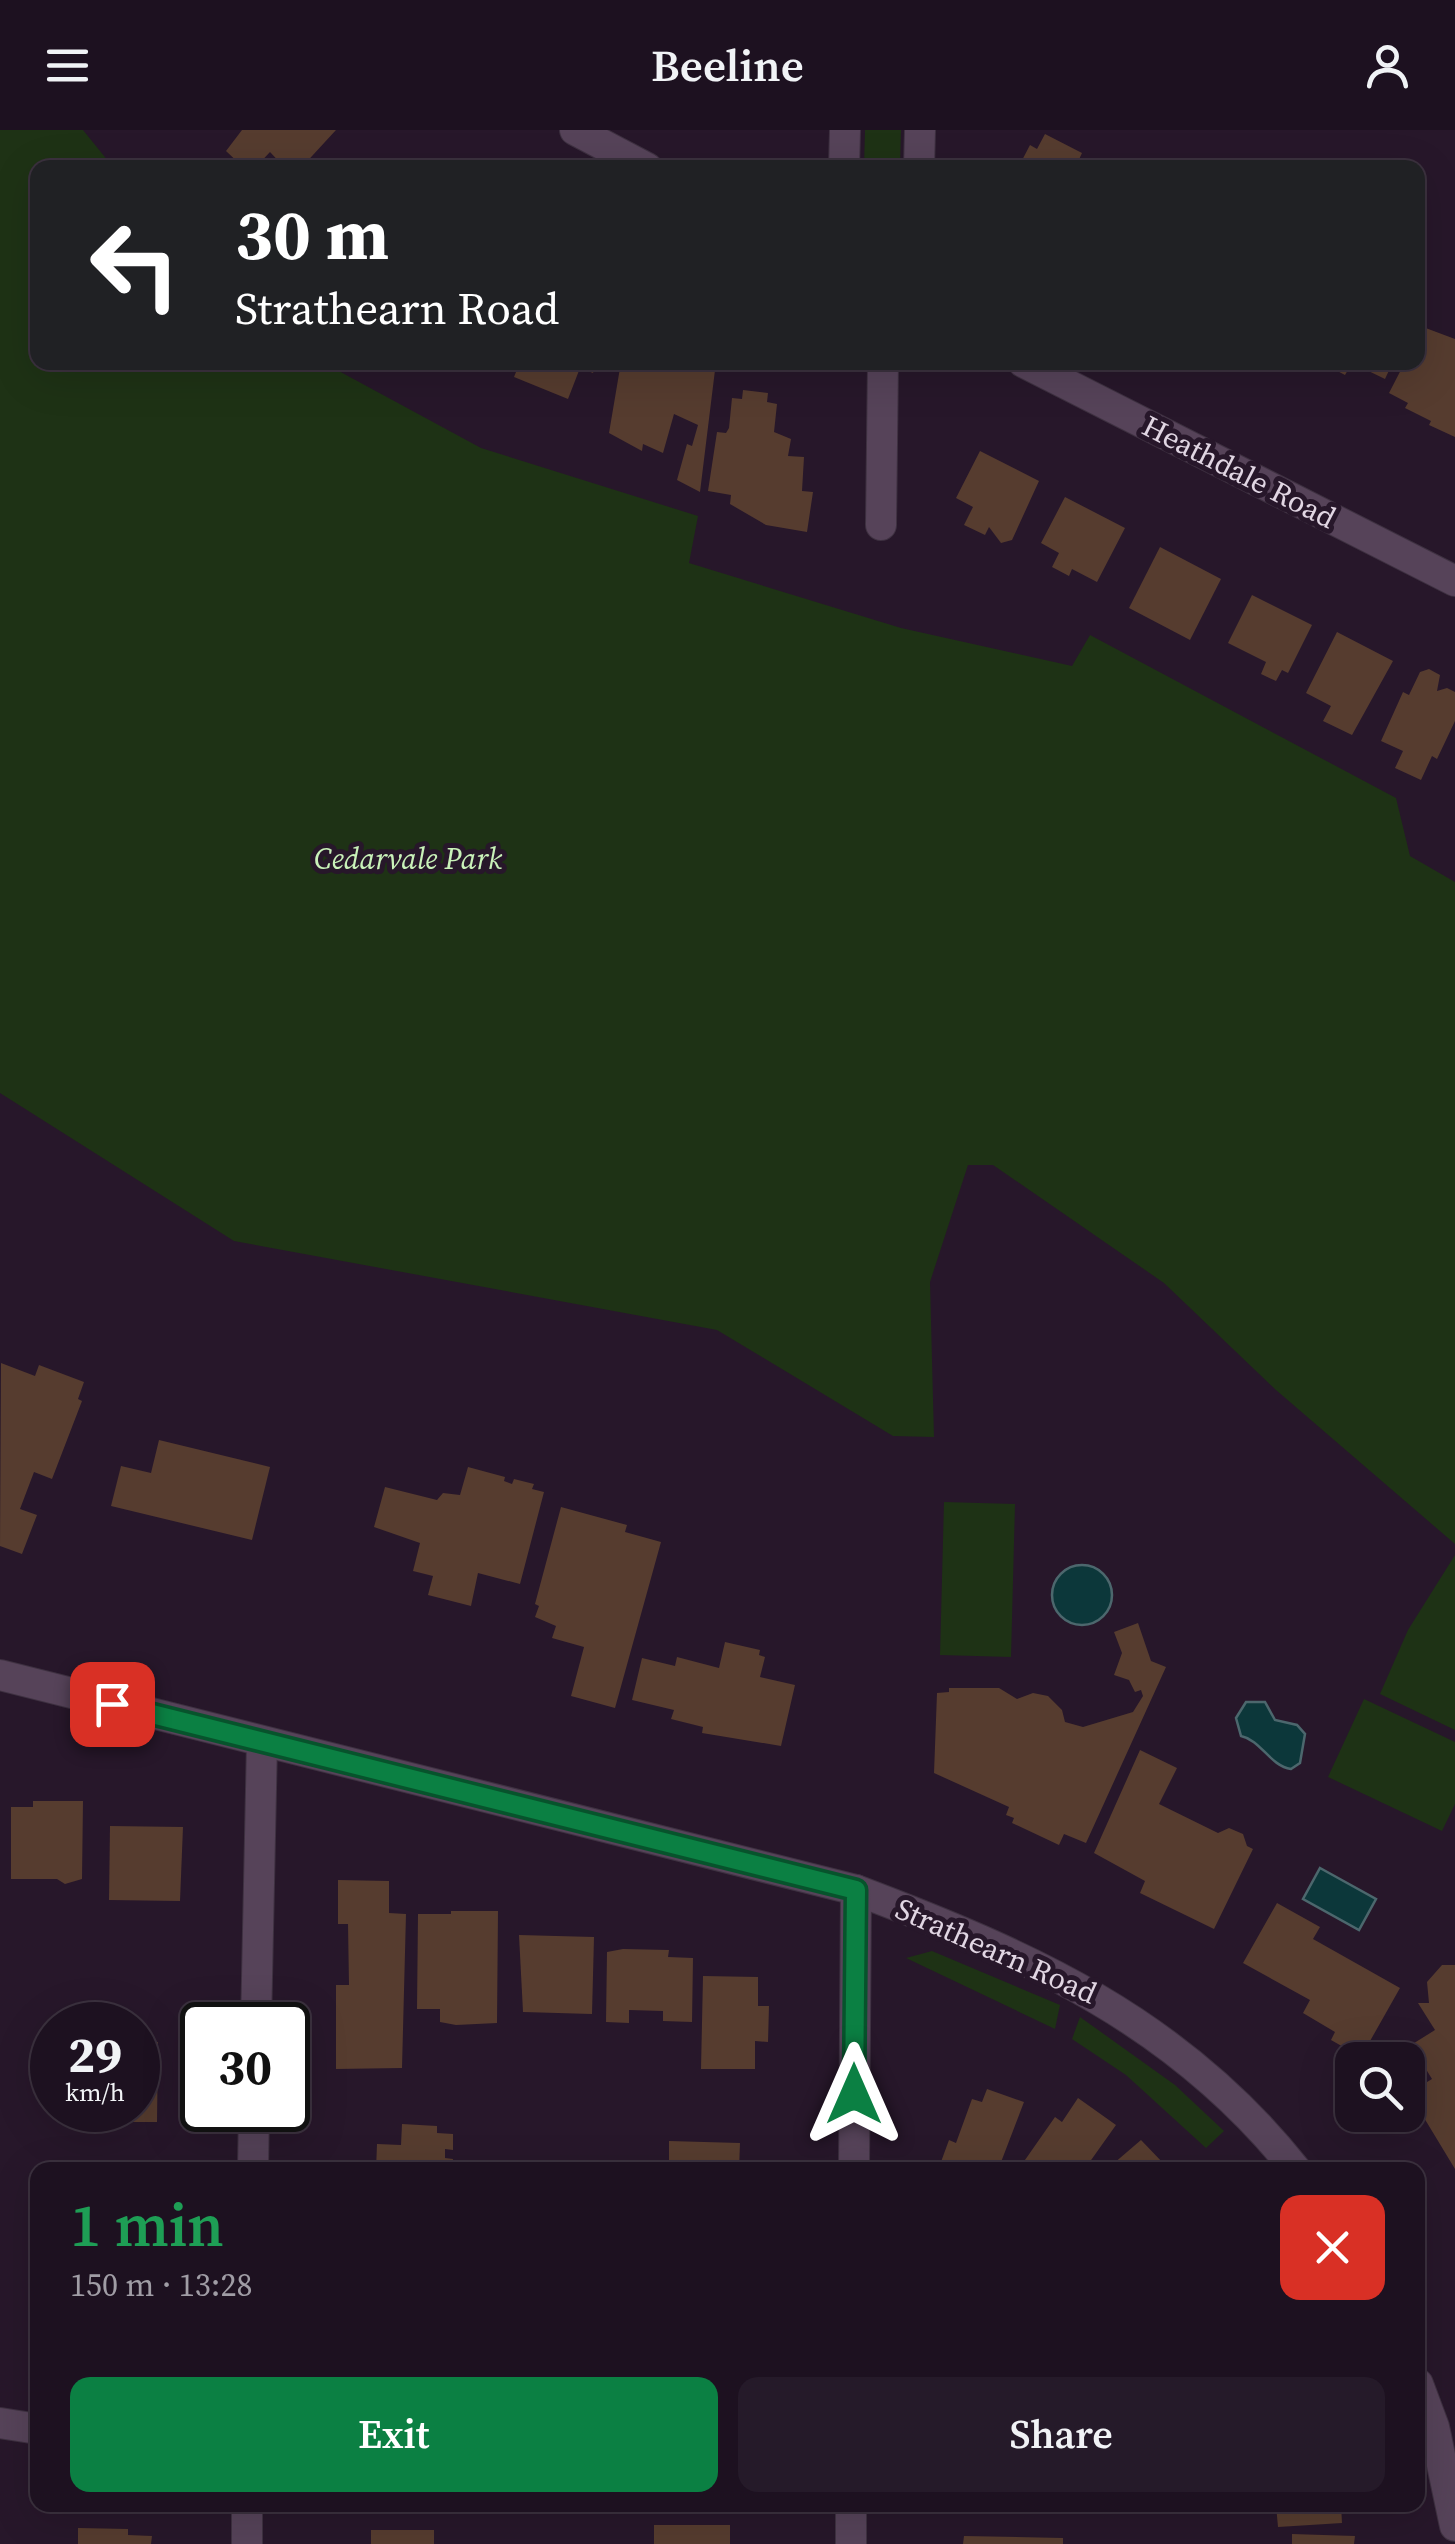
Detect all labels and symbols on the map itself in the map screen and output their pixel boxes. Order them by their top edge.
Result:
street label: Heathdale Road [1135,405,1343,538]
park label: Cedarvale Park [314,838,503,879]
pin [70,1662,155,1747]
street label: Strathearn Road [889,1888,1103,2013]
speed limit sign: 30 [180,2002,310,2132]
position arrow [802,2042,906,2146]

